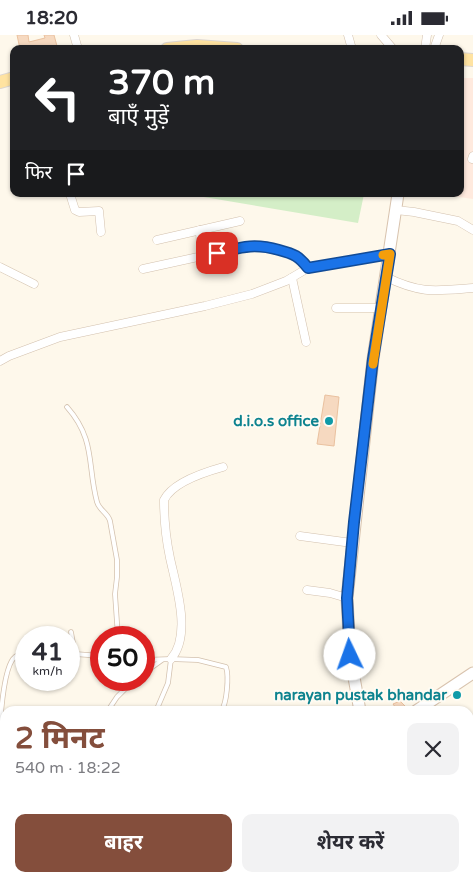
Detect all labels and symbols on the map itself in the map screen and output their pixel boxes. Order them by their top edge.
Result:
pin [196,232,238,274]
place label: d.i.o.s office [233,412,319,430]
marker: d.i.o.s office [323,415,335,427]
speed limit sign: 50 [90,626,155,691]
position arrow [323,628,375,680]
place label: narayan pustak bhandar [274,686,447,705]
marker: narayan pustak bhandar [451,689,463,701]

